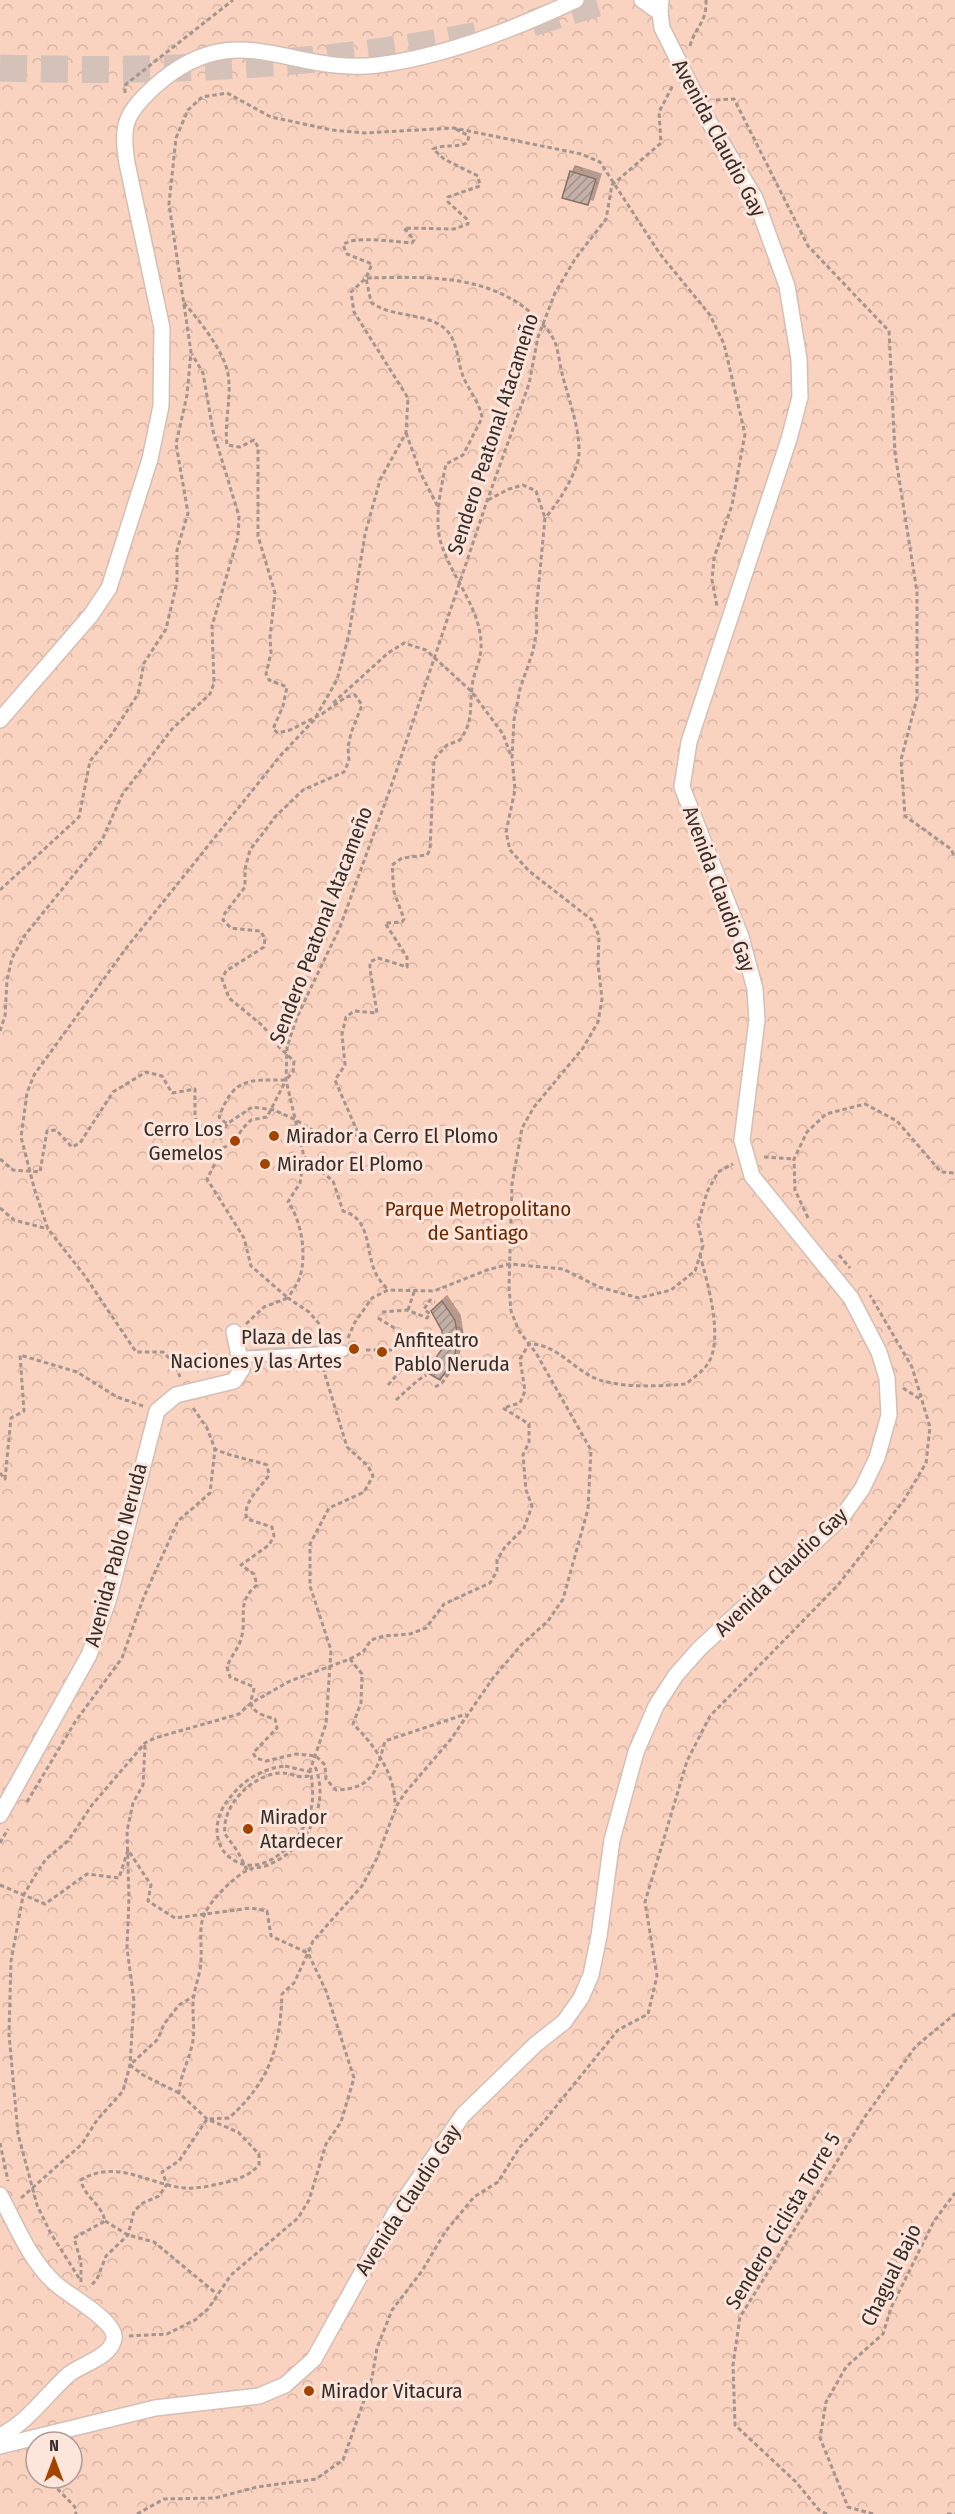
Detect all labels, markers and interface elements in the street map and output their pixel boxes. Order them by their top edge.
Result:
street label: Avenida Claudio Gay [667,55,772,222]
street label: Sendero Peatonal Atacameño [442,310,544,558]
street label: Sendero Peatonal Atacameño [264,803,378,1047]
street label: Avenida Claudio Gay [677,803,761,976]
place label: Cerro Los Gemelos [143,1116,223,1166]
place label: Mirador a Cerro El Plomo [286,1123,498,1149]
marker: Mirador a Cerro El Plomo [267,1129,281,1143]
marker: Cerro Los Gemelos [228,1134,242,1148]
place label: Mirador El Plomo [277,1151,423,1177]
marker: Mirador El Plomo [258,1157,272,1171]
park label: Parque Metropolitano de Santiago [385,1196,571,1246]
place label: Plaza de las Naciones y las Artes [170,1324,342,1374]
place label: Anfiteatro Pablo Neruda [394,1327,510,1377]
marker: Plaza de las Naciones y las Artes [347,1342,361,1356]
marker: Anfiteatro Pablo Neruda [375,1345,389,1359]
street label: Avenida Pablo Neruda [79,1460,153,1650]
street label: Avenida Claudio Gay [709,1502,853,1642]
place label: Mirador Atardecer [260,1804,343,1854]
marker: Mirador Atardecer [241,1822,255,1836]
street label: Avenida Claudio Gay [350,2119,467,2280]
street label: Sendero Ciclista Torre 5 [720,2128,846,2314]
street label: Chagual Bajo [855,2220,927,2330]
place label: Mirador Vitacura [321,2378,463,2404]
marker: Mirador Vitacura [302,2384,316,2398]
north arrow [24,2430,84,2490]
text: N [49,2436,59,2455]

